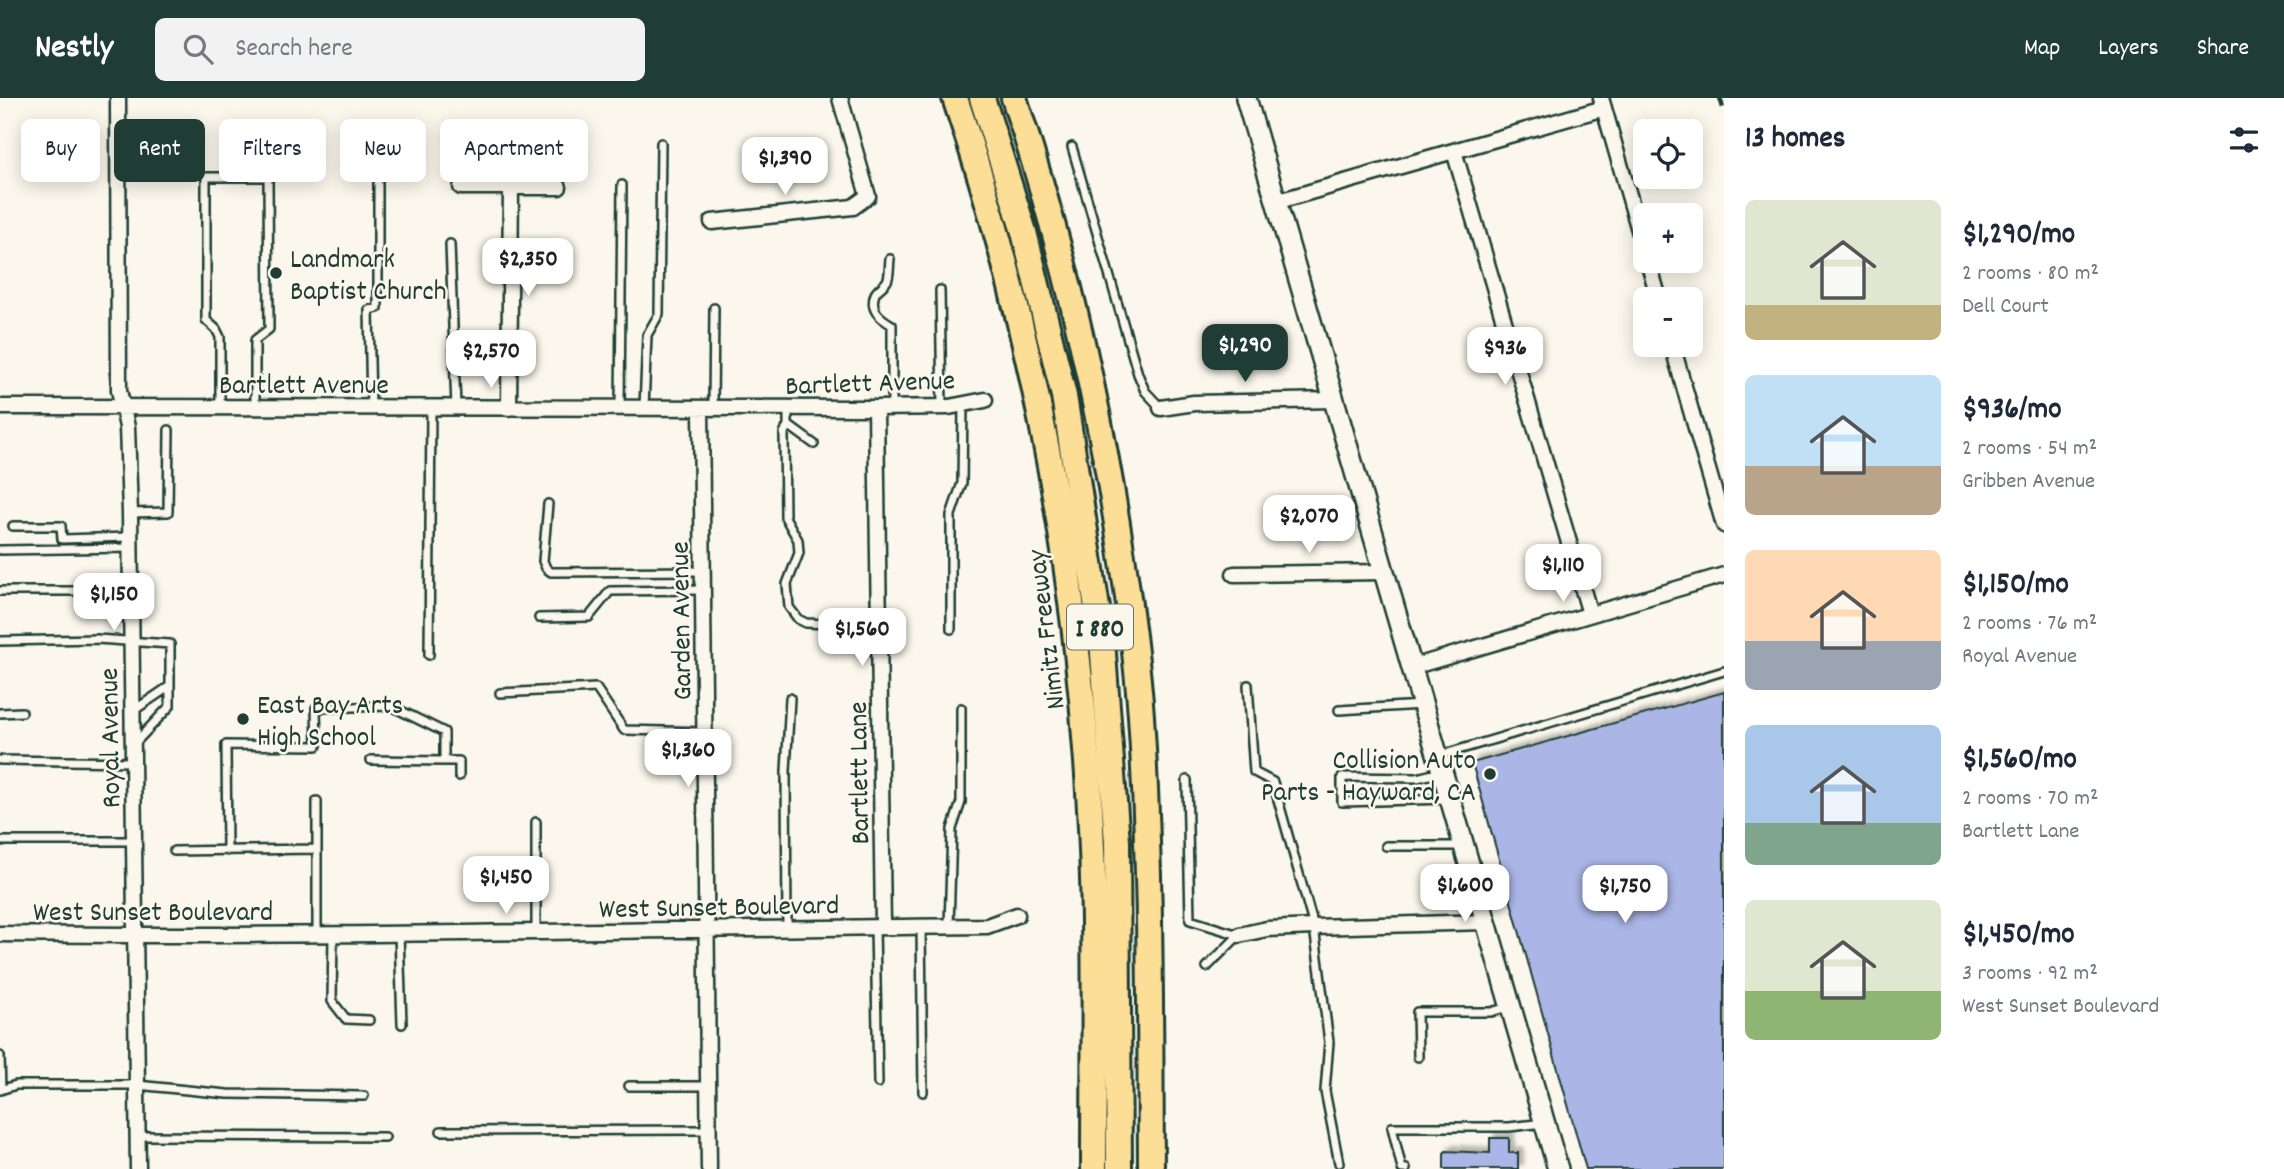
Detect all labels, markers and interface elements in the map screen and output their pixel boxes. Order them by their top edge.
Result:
search box [155,18,645,81]
text: Nestly [35,26,113,73]
icon: search [179,30,217,68]
text: Search here [235,31,353,68]
text: Map [2024,32,2060,66]
text: Layers [2098,32,2159,66]
text: Share [2197,32,2249,66]
chip: Buy [21,119,100,182]
chip: Rent [114,119,205,182]
chip: Filters [219,119,326,182]
chip: New [340,119,426,182]
chip: Apartment [440,119,588,182]
map controls [1633,119,1703,357]
button: locate [1633,119,1703,189]
text: 13 homes [1745,119,1845,162]
icon: filters [2225,121,2263,159]
pin: $1,390 [728,138,842,197]
text: $1,390 [758,143,812,176]
button: + [1633,203,1703,273]
text: $1,290/mo [1962,215,2075,258]
icon: home [1801,228,1885,312]
pin: $2,350 [471,238,585,298]
place label: Landmark Baptist Church [290,242,447,314]
text: $2,350 [498,244,558,277]
text: 2 rooms · 80 m² [1962,258,2099,291]
marker: Landmark Baptist Church [268,265,284,281]
button: − [1633,287,1703,357]
text: Dell Court [1962,291,2049,324]
pin: $1,290 [1188,324,1302,384]
pin: $936 [1464,328,1546,387]
pin: $2,570 [434,330,548,390]
text: $1,290 [1218,330,1272,363]
text: $936 [1483,333,1527,366]
text: $2,570 [462,336,520,369]
street label: Bartlett Avenue [785,363,956,409]
street label: Bartlett Avenue [219,368,389,408]
text: $936/mo [1962,390,2061,433]
icon: home [1801,403,1885,487]
text: 2 rooms · 54 m² [1962,433,2097,466]
text: Gribben Avenue [1962,466,2095,499]
pin: $2,070 [1252,496,1366,555]
text: $2,070 [1279,501,1339,534]
street label: Garden Avenue [663,541,705,701]
pin: $1,110 [1506,545,1620,604]
street label: Nimitz Freeway [1019,547,1079,712]
text: $1,110 [1541,550,1585,583]
text: $1,150/mo [1962,565,2069,608]
pin: $1,150 [57,574,171,633]
icon: home [1801,578,1885,662]
text: $1,150 [89,579,139,612]
road number: I 880 [1067,604,1133,650]
pin: $1,560 [805,608,919,668]
text: 2 rooms · 76 m² [1962,608,2097,641]
text: $1,560 [834,614,890,647]
text: Royal Avenue [1962,641,2077,674]
street label: Royal Avenue [92,667,134,808]
place label: East Bay Arts High School [257,688,403,760]
street label: Bartlett Lane [841,701,883,845]
marker: East Bay Arts High School [235,711,251,727]
pin: $1,360 [631,730,745,789]
text: $1,360 [660,735,716,768]
text: $1,560/mo [1962,740,2077,783]
place label: Collision Auto Parts - Hayward, CA [1261,743,1476,815]
icon: home [1801,753,1885,837]
marker: Collision Auto Parts - Hayward, CA [1482,766,1498,782]
text: 2 rooms · 70 m² [1962,783,2098,816]
text: Bartlett Lane [1962,816,2079,849]
pin: $1,450 [449,856,563,916]
text: $1,450 [479,862,533,895]
pin: $1,600 [1408,864,1522,924]
pin: $1,750 [1568,866,1682,925]
text: $1,600 [1436,870,1494,903]
text: $1,750 [1598,871,1652,904]
street label: West Sunset Boulevard [599,888,840,932]
street label: West Sunset Boulevard [33,895,273,935]
text: $1,450/mo [1962,915,2075,958]
icon: home [1801,928,1885,1012]
text: 3 rooms · 92 m² [1962,958,2098,991]
text: West Sunset Boulevard [1962,991,2159,1024]

